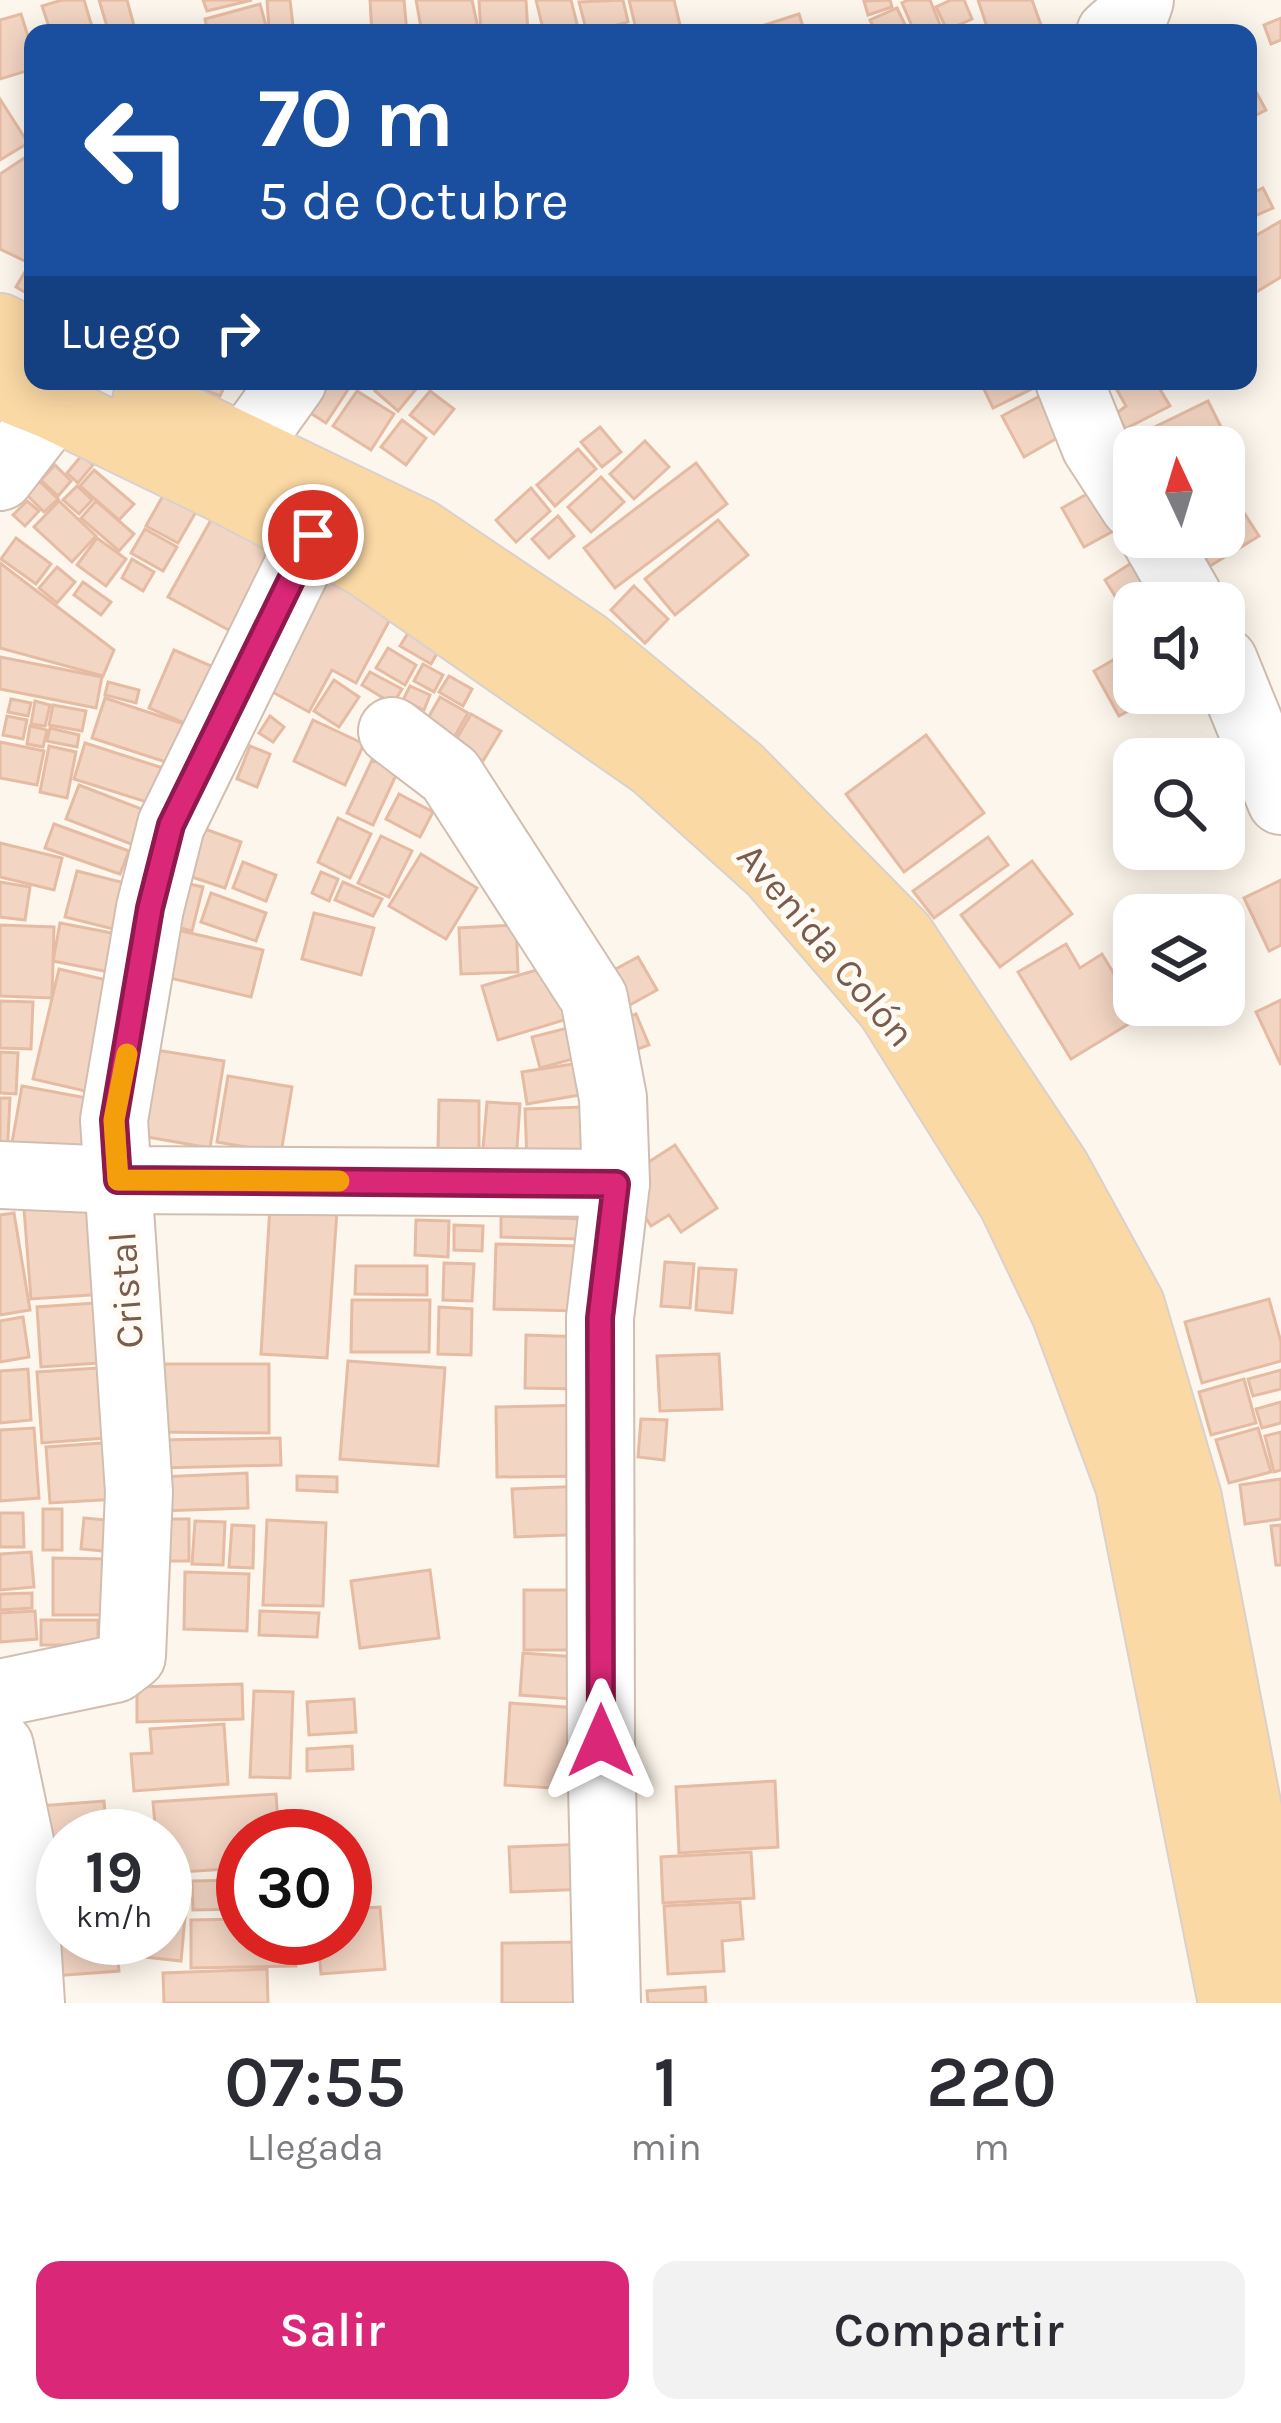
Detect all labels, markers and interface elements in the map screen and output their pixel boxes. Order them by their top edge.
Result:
text: 70 m [258,69,454,167]
icon: left [60,72,216,228]
text: 5 de Octubre [258,169,569,233]
icon: right [205,300,271,366]
text: Luego [60,307,181,359]
north arrow [1113,426,1245,558]
map controls [1113,426,1245,1026]
pin [262,484,364,586]
icon: arrive [280,502,346,568]
button: sound [1113,582,1245,714]
button: search [1113,738,1245,870]
street label: Avenida Colón [728,834,924,1056]
button: layers [1113,894,1245,1026]
street label: Cristal [99,1230,153,1350]
position arrow [538,1678,664,1804]
speed limit sign: 30 [216,1809,372,1965]
text: 19 [85,1837,143,1907]
text: km/h [76,1899,152,1935]
text: 07:55 [224,2040,406,2124]
text: 1 [653,2040,679,2124]
text: 220 [926,2040,1057,2124]
text: Llegada [246,2124,384,2170]
text: min [630,2124,702,2170]
text: m [973,2124,1010,2170]
button: Salir [36,2261,629,2399]
button: Compartir [653,2261,1245,2399]

